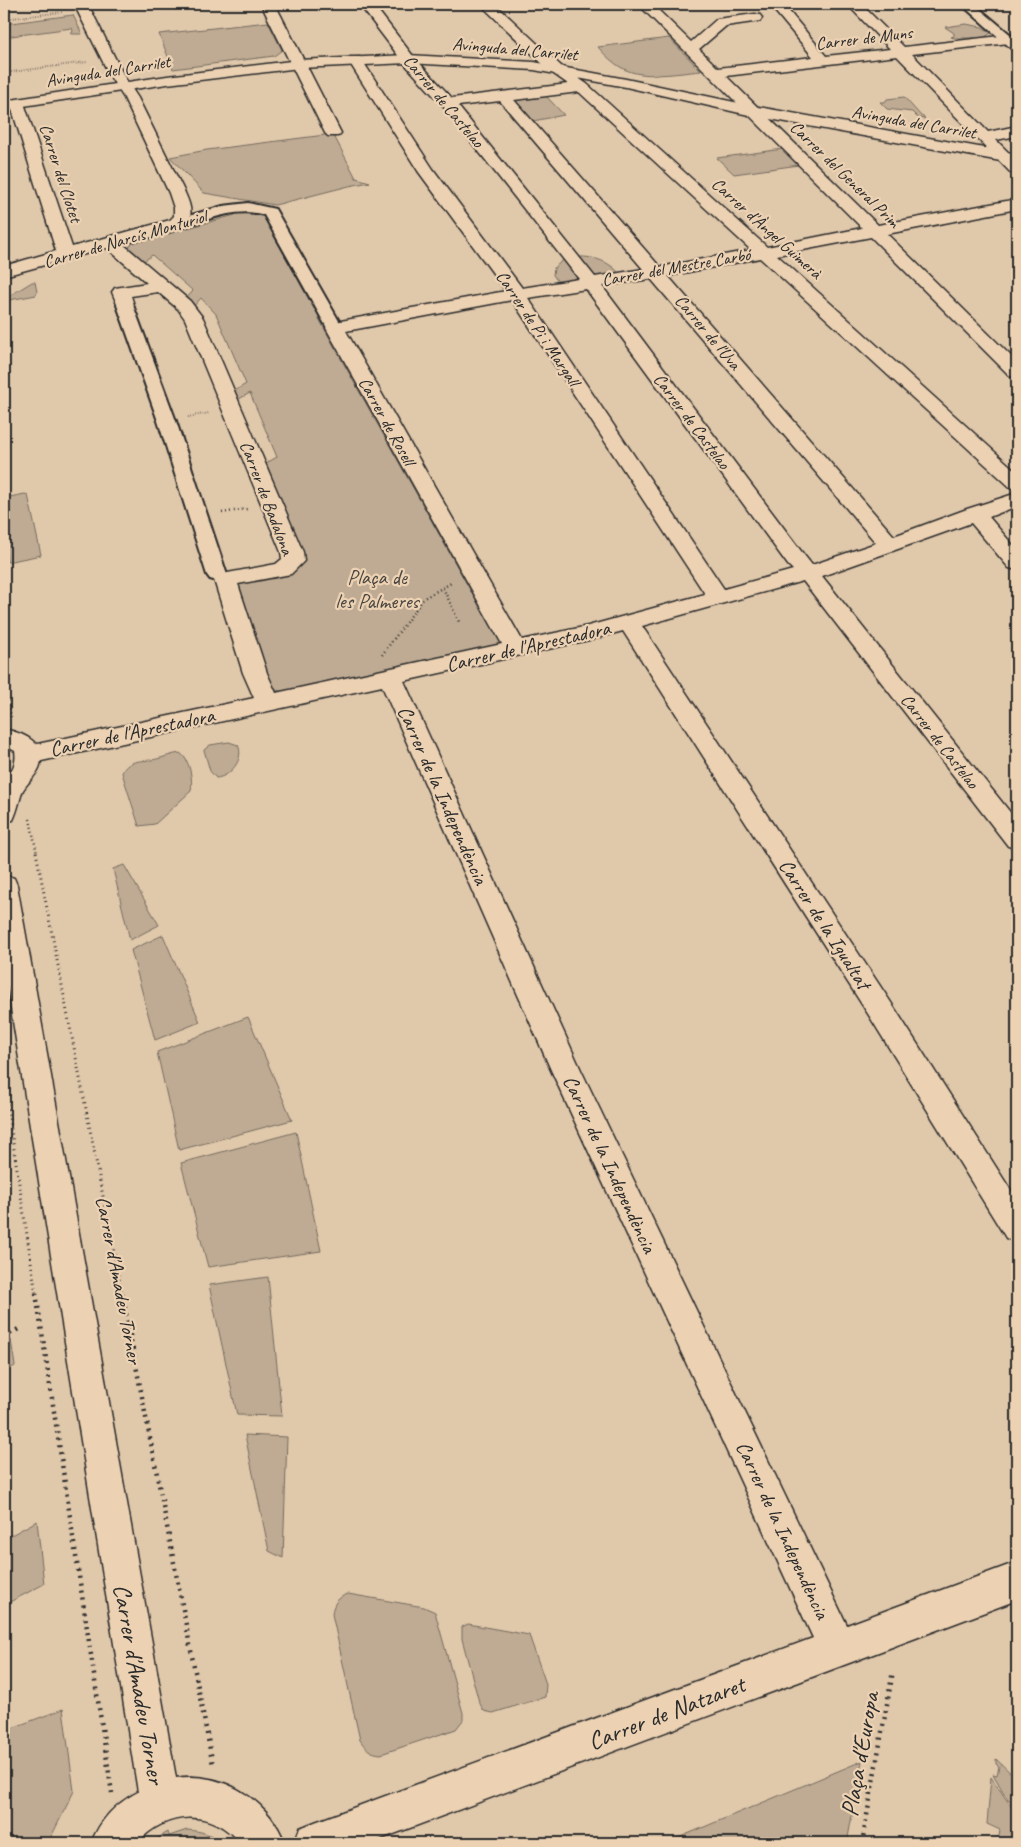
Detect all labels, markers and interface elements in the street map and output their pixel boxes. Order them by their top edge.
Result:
street label: Carrer de Muns [815,21,915,55]
street label: Avinguda del Carrilet [451,33,581,66]
street label: Avinguda del Carrilet [44,50,174,92]
street label: Carrer de Castelao [399,50,490,153]
street label: Avinguda del Carrilet [850,100,980,144]
street label: Carrer del General Prim [785,116,906,233]
street label: Carrer del Clotet [35,121,88,227]
street label: Carrer d'Àngel Guimerà [707,173,828,284]
street label: Carrer de Narcís Monturiol [41,204,212,273]
street label: Carrer del Mestre Carbó [600,243,755,291]
street label: Carrer de Pi i Margall [491,266,586,392]
street label: Carrer de l'Uva [670,290,747,375]
street label: Carrer de Castelao [649,369,736,475]
street label: Carrer de Rosell [354,373,422,471]
street label: Carrer de Badalona [235,438,299,559]
park label: Plaça de les Palmeres [335,564,421,614]
street label: Carrer de l'Aprestadora [443,614,614,678]
street label: Carrer de Castelao [896,689,985,794]
street label: Carrer de l'Aprestadora [47,701,218,762]
street label: Carrer de la Independència [392,702,495,890]
street label: Carrer de la Igualtat [773,854,879,997]
street label: Carrer de la Independència [557,1071,663,1258]
street label: Carrer d'Amadeu Torner [90,1194,148,1367]
street label: Carrer de la Independència [730,1437,836,1624]
street label: Carrer d'Amadeu Torner [106,1582,173,1789]
street label: Carrer de Natzaret [583,1667,752,1758]
street label: Plaça d'Europa [833,1687,887,1819]

